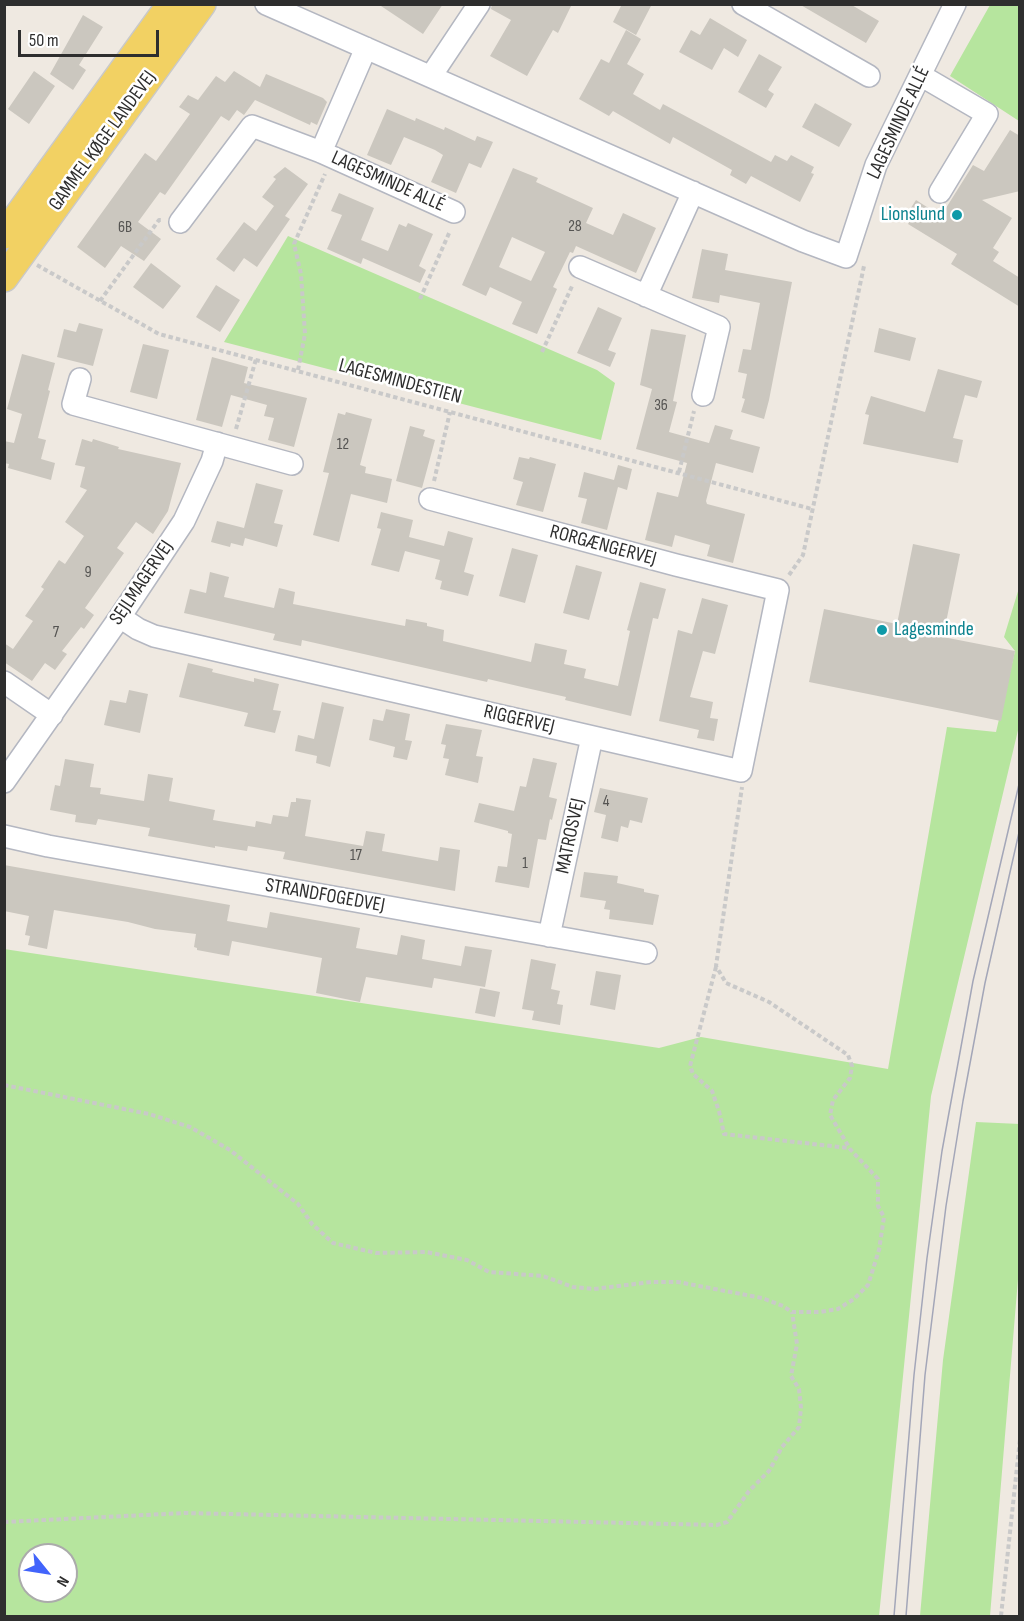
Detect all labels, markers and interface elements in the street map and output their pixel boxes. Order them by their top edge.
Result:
scale bar [21,18,162,56]
text: 50 m [29,30,59,51]
street label: LAGESMINDE ALLÉ [862,63,936,183]
street label: GAMMEL KØGE LANDEVEJ [44,66,162,216]
street label: LAGESMINDE ALLÉ [327,146,449,218]
place label: Lionslund [881,203,945,227]
marker: Lionslund [950,208,964,222]
house number: 28 [568,217,582,237]
house number: 6B [118,218,132,238]
street label: LAGESMINDESTIEN [336,354,464,410]
house number: 36 [654,396,668,416]
house number: 12 [337,435,349,455]
street label: RORGÆNGERVEJ [547,520,659,572]
street label: SEJLMAGERVEJ [105,536,179,630]
house number: 9 [84,563,92,583]
place label: Lagesminde [894,618,974,642]
house number: 7 [53,623,59,643]
marker: Lagesminde [875,623,889,637]
street label: RIGGERVEJ [481,700,557,740]
house number: 4 [603,792,609,812]
street label: MATROSVEJ [551,796,591,876]
house number: 17 [350,846,362,866]
house number: 1 [522,854,528,874]
street label: STRANDFOGEDVEJ [263,874,387,918]
north arrow [18,1543,78,1603]
text: N [52,1573,73,1590]

